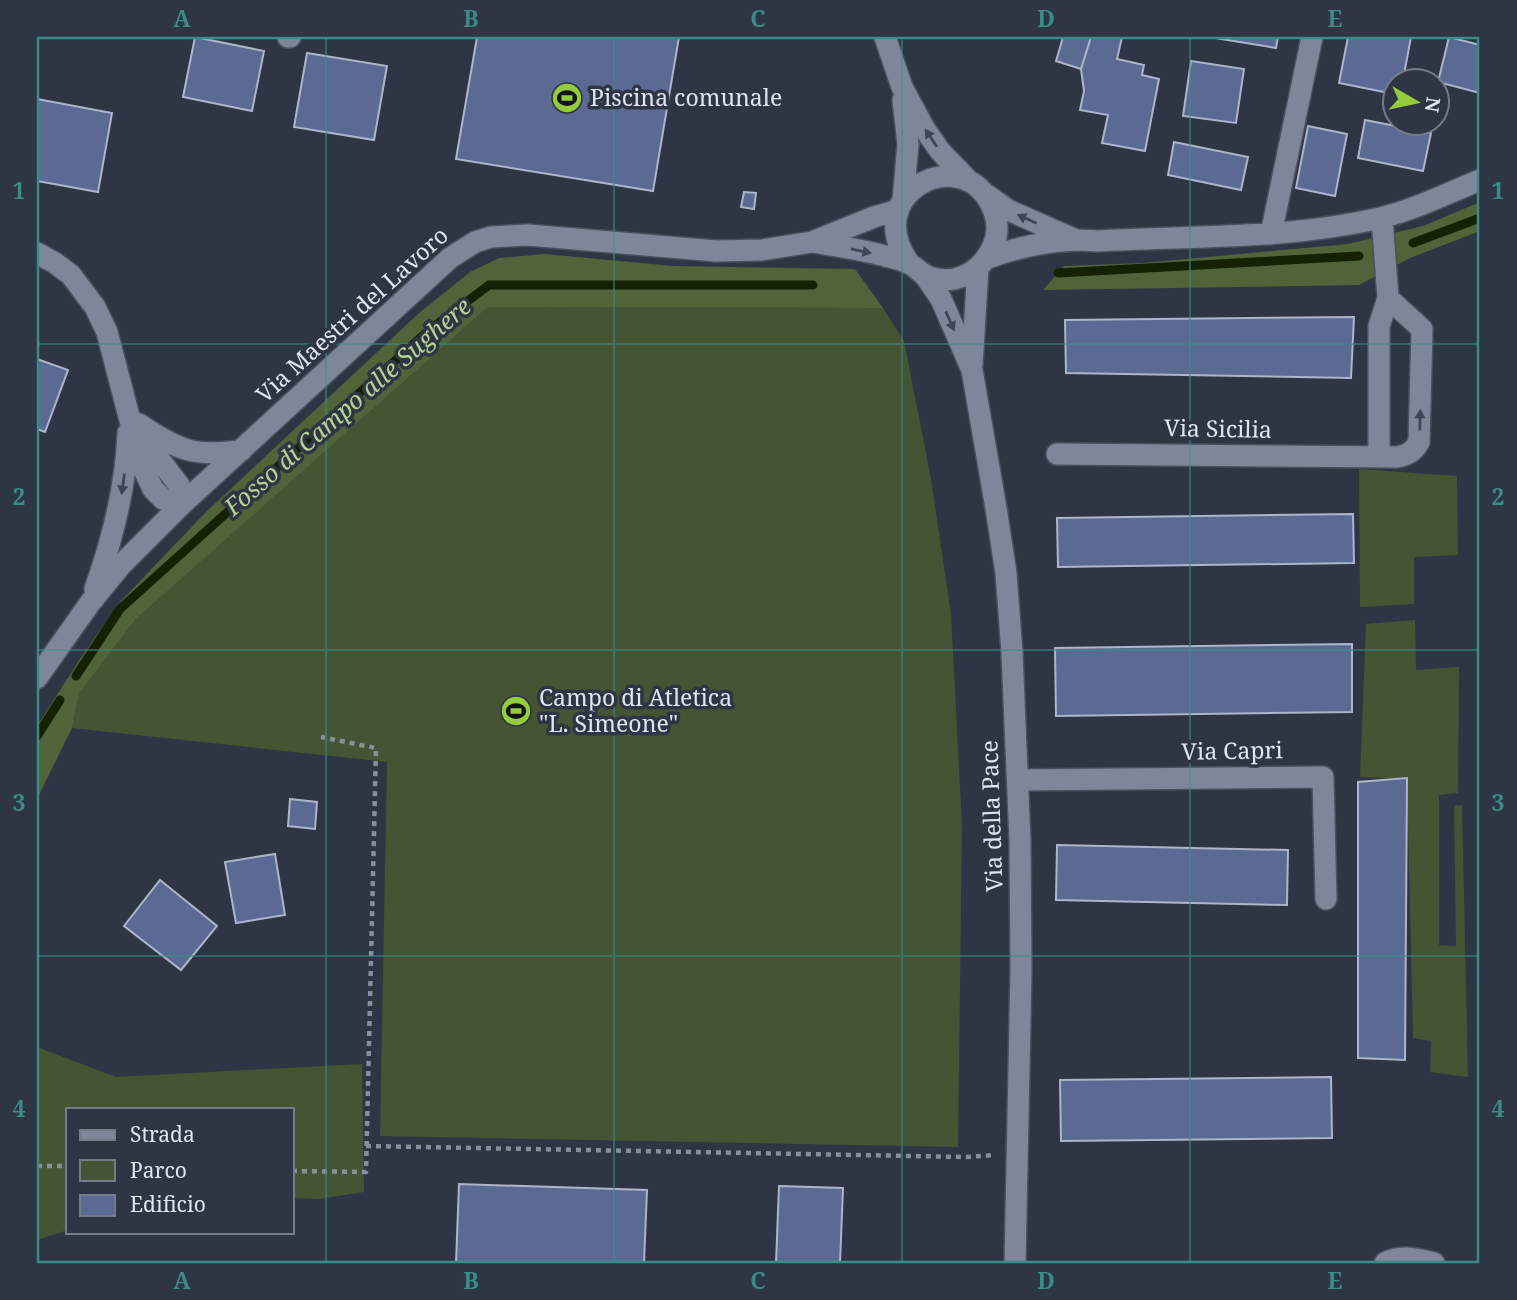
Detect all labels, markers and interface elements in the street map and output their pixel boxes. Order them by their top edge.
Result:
text: A [173,2,191,34]
text: B [463,2,479,34]
text: C [750,2,766,34]
text: D [1037,2,1055,34]
text: E [1327,2,1343,34]
north arrow [1380,66,1450,136]
sports icon: Piscina comunale [550,81,584,115]
place label: Piscina comunale [590,81,782,113]
text: N [1419,95,1447,114]
one-way arrow [924,129,938,147]
text: 1 [13,174,26,206]
text: 1 [1492,174,1505,206]
one-way arrow [1017,213,1038,224]
street label: Via Maestri del Lavoro [248,219,454,409]
one-way arrow [850,245,872,256]
water label: Fosso di Campo alle Sughere [216,289,478,523]
one-way arrow [944,311,956,331]
one-way arrow [1414,409,1426,431]
street label: Via Sicilia [1164,411,1272,445]
one-way arrow [117,474,128,496]
text: 2 [13,480,26,512]
text: 2 [1492,480,1505,512]
place label: Campo di Atletica "L. Simeone" [539,681,732,739]
sports icon: Campo di Atletica "L. Simeone" [499,694,533,728]
street label: Via Capri [1181,733,1283,767]
street label: Via della Pace [972,740,1010,893]
text: 3 [13,786,26,818]
text: 3 [1492,786,1505,818]
text: 4 [13,1092,26,1124]
text: 4 [1492,1092,1505,1124]
legend [66,1108,294,1234]
text: Strada [130,1120,195,1148]
text: Parco [130,1156,187,1184]
text: Edificio [130,1190,206,1218]
text: A [173,1264,191,1296]
text: B [463,1264,479,1296]
text: C [750,1264,766,1296]
text: D [1037,1264,1055,1296]
text: E [1327,1264,1343,1296]

